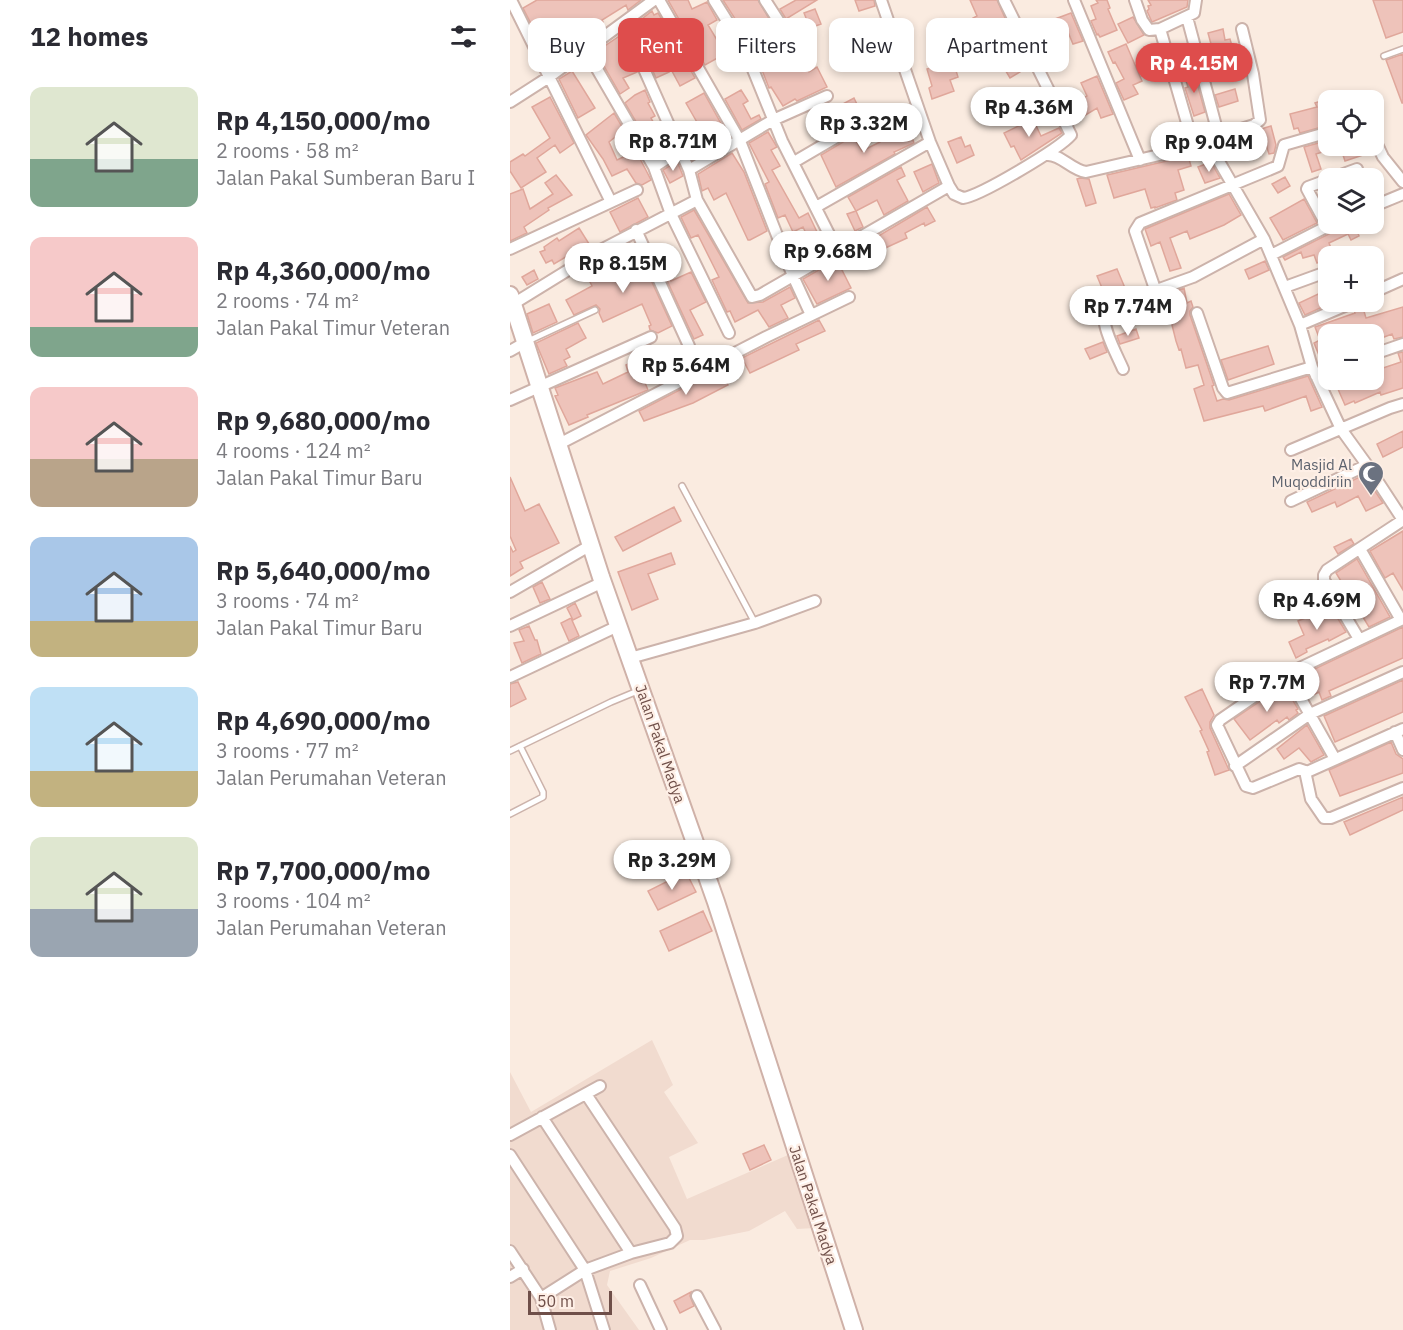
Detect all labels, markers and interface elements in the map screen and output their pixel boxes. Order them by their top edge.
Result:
chip: Buy [528,18,606,72]
chip: Rent [618,18,704,72]
chip: Filters [716,18,817,72]
chip: New [829,18,914,72]
chip: Apartment [926,18,1069,72]
text: 12 homes [30,19,148,53]
icon: filters [447,20,480,53]
pin: Rp 4.15M [1132,43,1256,94]
text: Rp 4.15M [1150,49,1238,76]
pin: Rp 4.36M [967,87,1091,138]
map controls [1318,90,1384,390]
button: locate [1318,90,1384,156]
text: Rp 4.36M [985,93,1073,120]
text: Rp 4,150,000/mo [216,103,430,137]
pin: Rp 3.32M [802,103,926,154]
text: Rp 3.32M [820,109,908,136]
icon: home [78,111,150,183]
pin: Rp 8.71M [611,121,735,172]
pin: Rp 9.04M [1147,122,1271,173]
text: Rp 8.71M [629,127,717,154]
text: Rp 9.04M [1165,128,1253,155]
text: 2 rooms · 58 m² [216,137,359,164]
text: Jalan Pakal Sumberan Baru I [216,164,475,191]
button: layers [1318,168,1384,234]
pin: Rp 9.68M [766,231,890,282]
text: Rp 9.68M [784,237,872,264]
pin: Rp 8.15M [561,243,685,294]
button: + [1318,246,1384,312]
text: Rp 8.15M [579,249,667,276]
text: Rp 4,360,000/mo [216,253,430,287]
icon: home [78,261,150,333]
pin: Rp 7.74M [1066,286,1190,337]
text: 2 rooms · 74 m² [216,287,359,314]
text: Rp 7.74M [1084,292,1172,319]
text: Jalan Pakal Timur Veteran [216,314,450,341]
button: − [1318,324,1384,390]
pin: Rp 5.64M [624,345,748,396]
text: Rp 5.64M [642,351,730,378]
text: Rp 9,680,000/mo [216,403,430,437]
icon: home [78,411,150,483]
text: 4 rooms · 124 m² [216,437,371,464]
place label: Masjid Al Muqoddiriin [1272,455,1352,491]
mosque icon: Masjid Al Muqoddiriin [1356,459,1386,497]
text: Jalan Pakal Timur Baru [216,464,423,491]
text: Rp 5,640,000/mo [216,553,430,587]
icon: home [78,561,150,633]
pin: Rp 4.69M [1255,580,1379,631]
text: Rp 4.69M [1273,586,1361,613]
text: 3 rooms · 74 m² [216,587,359,614]
text: Jalan Pakal Timur Baru [216,614,423,641]
pin: Rp 7.7M [1212,662,1322,713]
text: Rp 7.7M [1229,668,1305,695]
street label: Jalan Pakal Madya [631,682,690,806]
text: Rp 4,690,000/mo [216,703,430,737]
icon: home [78,711,150,783]
text: 3 rooms · 77 m² [216,737,359,764]
text: Jalan Perumahan Veteran [216,764,447,791]
pin: Rp 3.29M [610,840,734,891]
text: Rp 3.29M [628,846,716,873]
text: Rp 7,700,000/mo [216,853,430,887]
icon: home [78,861,150,933]
text: 3 rooms · 104 m² [216,887,371,914]
text: Jalan Perumahan Veteran [216,914,447,941]
street label: Jalan Pakal Madya [785,1143,842,1267]
scale bar [528,1288,612,1316]
text: 50 m [537,1291,574,1311]

